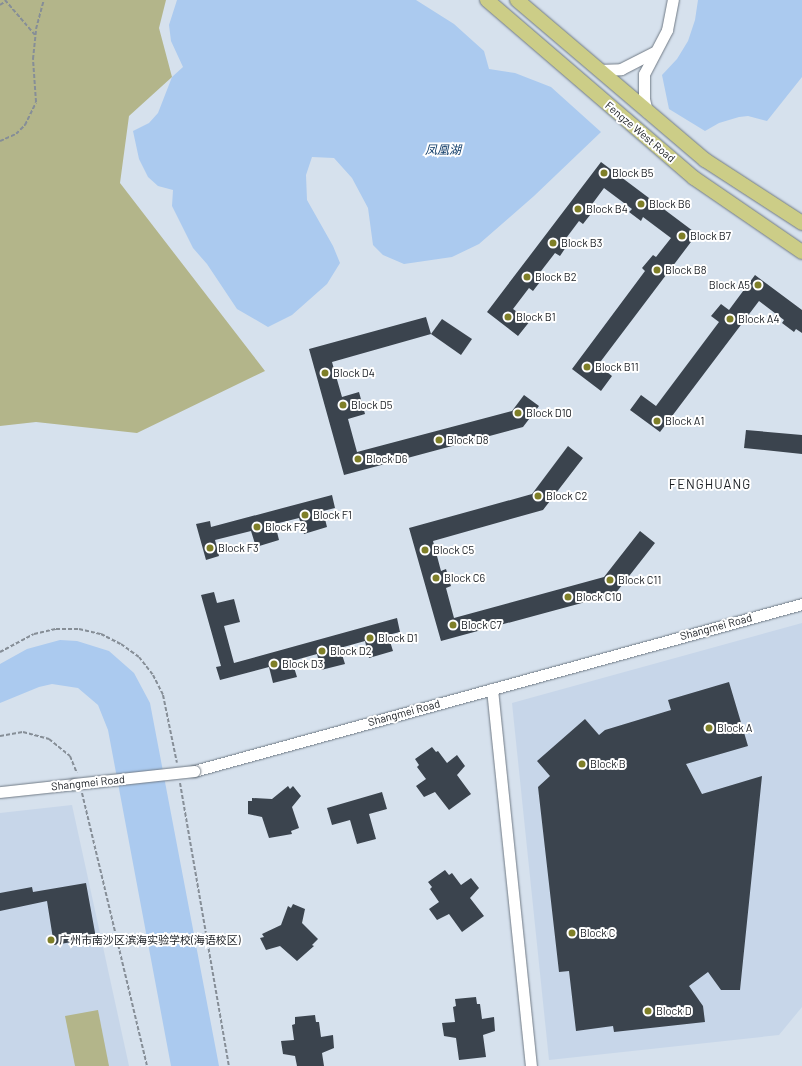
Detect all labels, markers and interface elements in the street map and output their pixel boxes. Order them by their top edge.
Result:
street label: Fengze West Road [602,99,678,165]
water label: 凤凰湖 [425,143,461,157]
place label: Block B5 [612,166,653,180]
marker: Block B5 [599,168,609,178]
place label: Block B6 [649,197,690,211]
marker: Block B6 [636,199,646,209]
place label: Block B4 [586,202,628,216]
marker: Block B4 [573,204,583,214]
place label: Block B7 [690,229,731,243]
marker: Block B7 [677,231,687,241]
place label: Block B3 [561,236,602,250]
marker: Block B3 [548,238,558,248]
place label: Block B8 [665,263,706,277]
marker: Block B8 [652,265,662,275]
place label: Block B2 [535,270,577,284]
marker: Block B2 [522,272,532,282]
place label: Block A5 [709,278,750,292]
marker: Block A5 [753,280,763,290]
place label: Block B1 [516,310,556,324]
marker: Block B1 [503,312,513,322]
place label: Block A4 [738,312,780,326]
marker: Block A4 [725,314,735,324]
place label: Block B11 [595,360,638,374]
marker: Block B11 [582,362,592,372]
place label: Block D4 [333,366,375,380]
marker: Block D4 [320,368,330,378]
place label: Block D5 [351,398,392,412]
marker: Block D5 [338,400,348,410]
place label: Block D10 [526,406,572,420]
marker: Block D10 [513,408,523,418]
place label: Block A1 [665,414,704,428]
marker: Block A1 [652,416,662,426]
place label: Block D8 [447,433,488,447]
marker: Block D8 [434,435,444,445]
place label: Block D6 [366,452,407,466]
marker: Block D6 [353,454,363,464]
district label: FENGHUANG [669,476,751,492]
place label: Block C2 [546,489,587,503]
marker: Block C2 [533,491,543,501]
place label: Block F1 [313,508,352,522]
marker: Block F1 [300,510,310,520]
place label: Block F2 [265,520,306,534]
marker: Block F2 [252,522,262,532]
place label: Block F3 [218,541,259,555]
marker: Block F3 [205,543,215,553]
place label: Block C5 [433,543,474,557]
marker: Block C5 [420,545,430,555]
place label: Block C6 [444,571,485,585]
marker: Block C6 [431,573,441,583]
place label: Block C11 [618,573,661,587]
marker: Block C11 [605,575,615,585]
place label: Block C10 [576,590,622,604]
marker: Block C10 [563,592,573,602]
street label: Shangmei Road [679,611,753,643]
place label: Block C7 [461,618,502,632]
marker: Block C7 [448,620,458,630]
place label: Block D1 [378,631,418,645]
marker: Block D1 [365,633,375,643]
place label: Block D2 [330,644,372,658]
marker: Block D2 [317,646,327,656]
place label: Block D3 [282,657,323,671]
marker: Block D3 [269,659,279,669]
street label: Shangmei Road [367,697,441,729]
place label: Block A [717,721,753,735]
marker: Block A [704,723,714,733]
place label: Block B [590,757,626,771]
marker: Block B [577,759,587,769]
street label: Shangmei Road [51,773,125,793]
place label: Block C [580,926,616,940]
marker: Block C [567,928,577,938]
place label: 广州市南沙区滨海实验学校(海语校区) [59,933,241,947]
marker: 广州市南沙区滨海实验学校(海语校区) [46,935,56,945]
place label: Block D [656,1004,692,1018]
marker: Block D [643,1006,653,1016]

